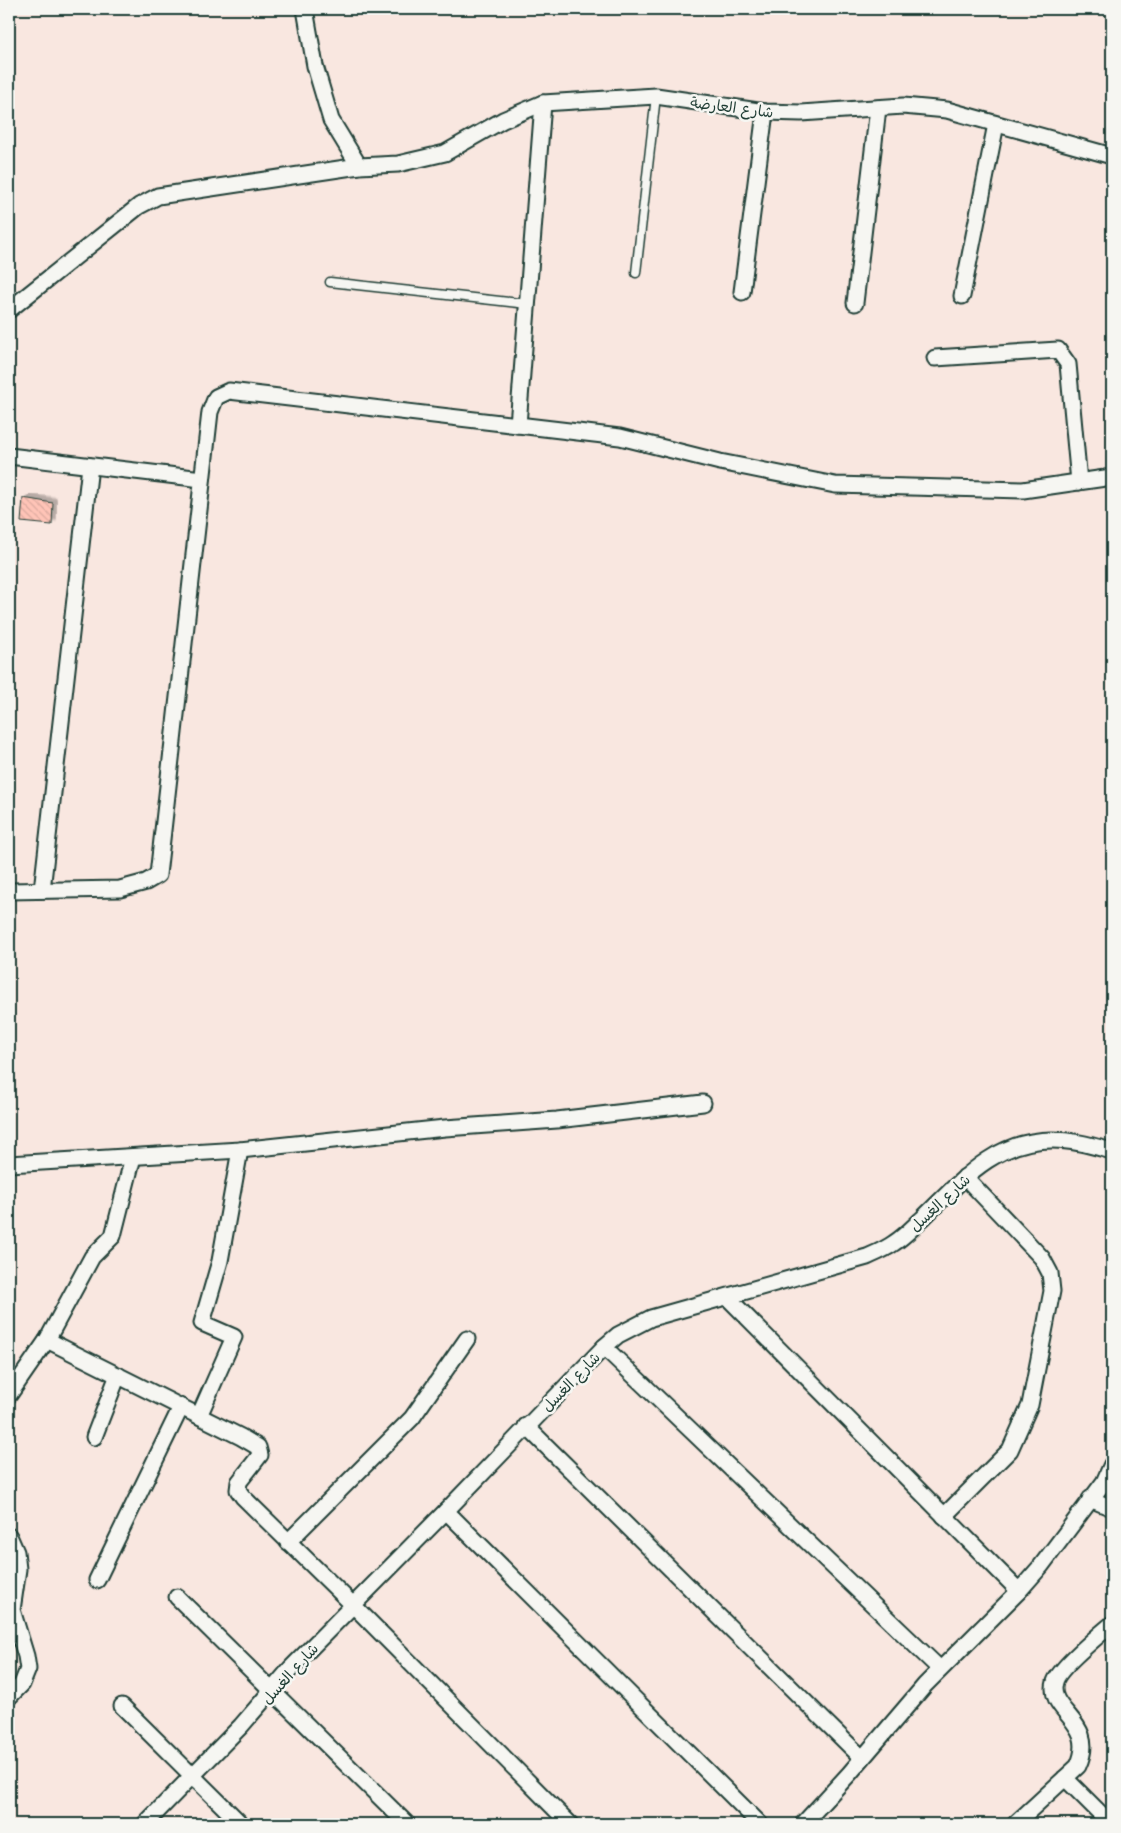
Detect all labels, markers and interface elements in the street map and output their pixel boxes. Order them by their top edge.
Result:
street label: شارع العارضة [689,89,775,123]
street label: شارع الغسل [903,1168,975,1236]
street label: شارع الغسل [535,1346,605,1416]
street label: شارع الغسل [255,1637,323,1709]

